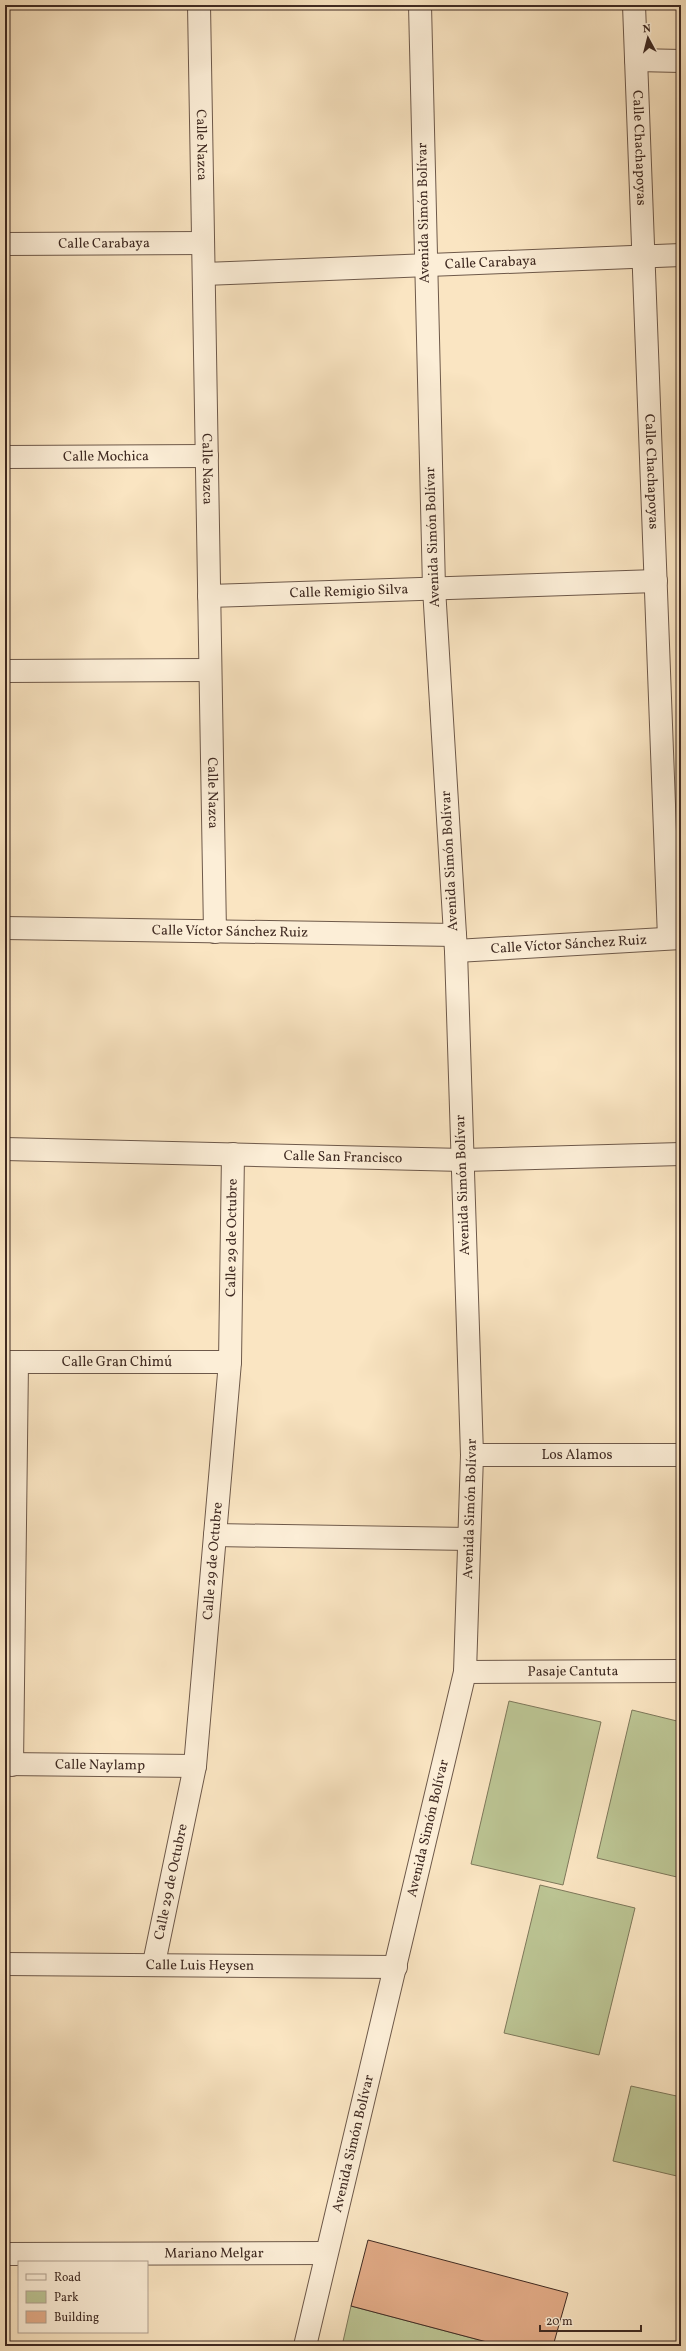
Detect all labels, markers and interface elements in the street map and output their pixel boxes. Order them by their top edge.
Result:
north arrow [628,18,668,58]
text: N [642,22,652,37]
street label: Calle Chachapoyas [628,90,651,206]
street label: Calle Nazca [191,109,212,181]
street label: Avenida Simón Bolívar [413,142,435,284]
street label: Calle Carabaya [58,234,150,253]
street label: Calle Carabaya [445,251,537,274]
street label: Calle Chachapoyas [640,414,663,530]
street label: Calle Nazca [197,433,217,505]
street label: Calle Mochica [63,447,149,466]
street label: Avenida Simón Bolívar [421,466,445,608]
street label: Calle Remigio Silva [289,580,409,603]
street label: Calle Nazca [202,757,223,829]
street label: Avenida Simón Bolívar [437,790,463,932]
street label: Calle Víctor Sánchez Ruiz [152,921,308,942]
street label: Calle Víctor Sánchez Ruiz [490,930,647,958]
street label: Avenida Simón Bolívar [451,1114,475,1256]
street label: Calle San Francisco [283,1146,402,1168]
street label: Calle 29 de Octubre [221,1178,242,1297]
street label: Calle Gran Chimú [62,1353,172,1372]
street label: Avenida Simón Bolívar [458,1438,482,1580]
street label: Los Alamos [542,1446,612,1465]
street label: Calle 29 de Octubre [198,1501,227,1621]
street label: Pasaje Cantuta [528,1662,618,1681]
street label: Calle Naylamp [55,1755,145,1775]
street label: Avenida Simón Bolívar [402,1758,453,1899]
street label: Calle 29 de Octubre [150,1822,192,1942]
street label: Calle Luis Heysen [146,1956,254,1975]
street label: Avenida Simón Bolívar [328,2073,379,2214]
street label: Mariano Melgar [164,2244,264,2263]
legend [18,2261,148,2333]
text: Road [54,2270,81,2286]
text: Park [54,2290,79,2306]
scale bar [540,2307,641,2333]
text: Building [54,2310,99,2326]
text: 20 m [546,2314,573,2330]

